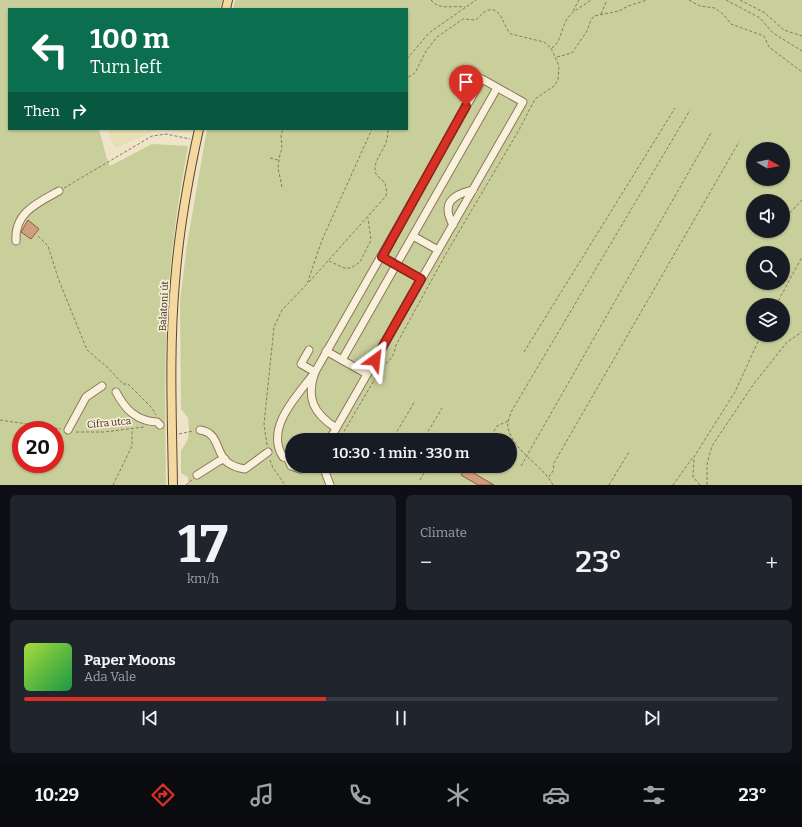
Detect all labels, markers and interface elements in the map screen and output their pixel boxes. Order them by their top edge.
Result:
text: 100 m [90,22,169,55]
icon: left [24,24,76,76]
text: Turn left [90,56,162,78]
pin [449,65,483,106]
icon: arrive [455,71,477,93]
icon: right [68,100,90,122]
text: Then [24,102,60,120]
north arrow [746,142,790,186]
map controls [746,142,790,342]
button: sound [746,194,790,238]
button: search [746,246,790,290]
street label: Balatoni út [156,280,171,331]
button: layers [746,298,790,342]
position arrow [354,339,396,381]
street label: Cifra utca [86,415,132,431]
speed limit sign: 20 [12,421,64,473]
text: 10:30 · 1 min · 330 m [333,444,469,462]
text: 17 [178,513,228,576]
text: Climate [420,525,467,540]
text: 23° [575,544,622,580]
text: − [420,549,432,576]
text: + [765,549,778,576]
text: km/h [187,571,219,586]
text: Paper Moons [84,651,176,669]
text: Ada Vale [84,669,136,684]
icon: previous [139,707,161,729]
icon: pause [390,707,412,729]
icon: next [641,707,663,729]
icon: directions [149,781,177,809]
icon: music [248,781,276,809]
icon: phone [346,781,374,809]
icon: climate [444,781,472,809]
icon: car [542,781,570,809]
icon: filters [640,781,668,809]
text: 10:29 [35,784,79,806]
text: 23° [738,784,767,806]

